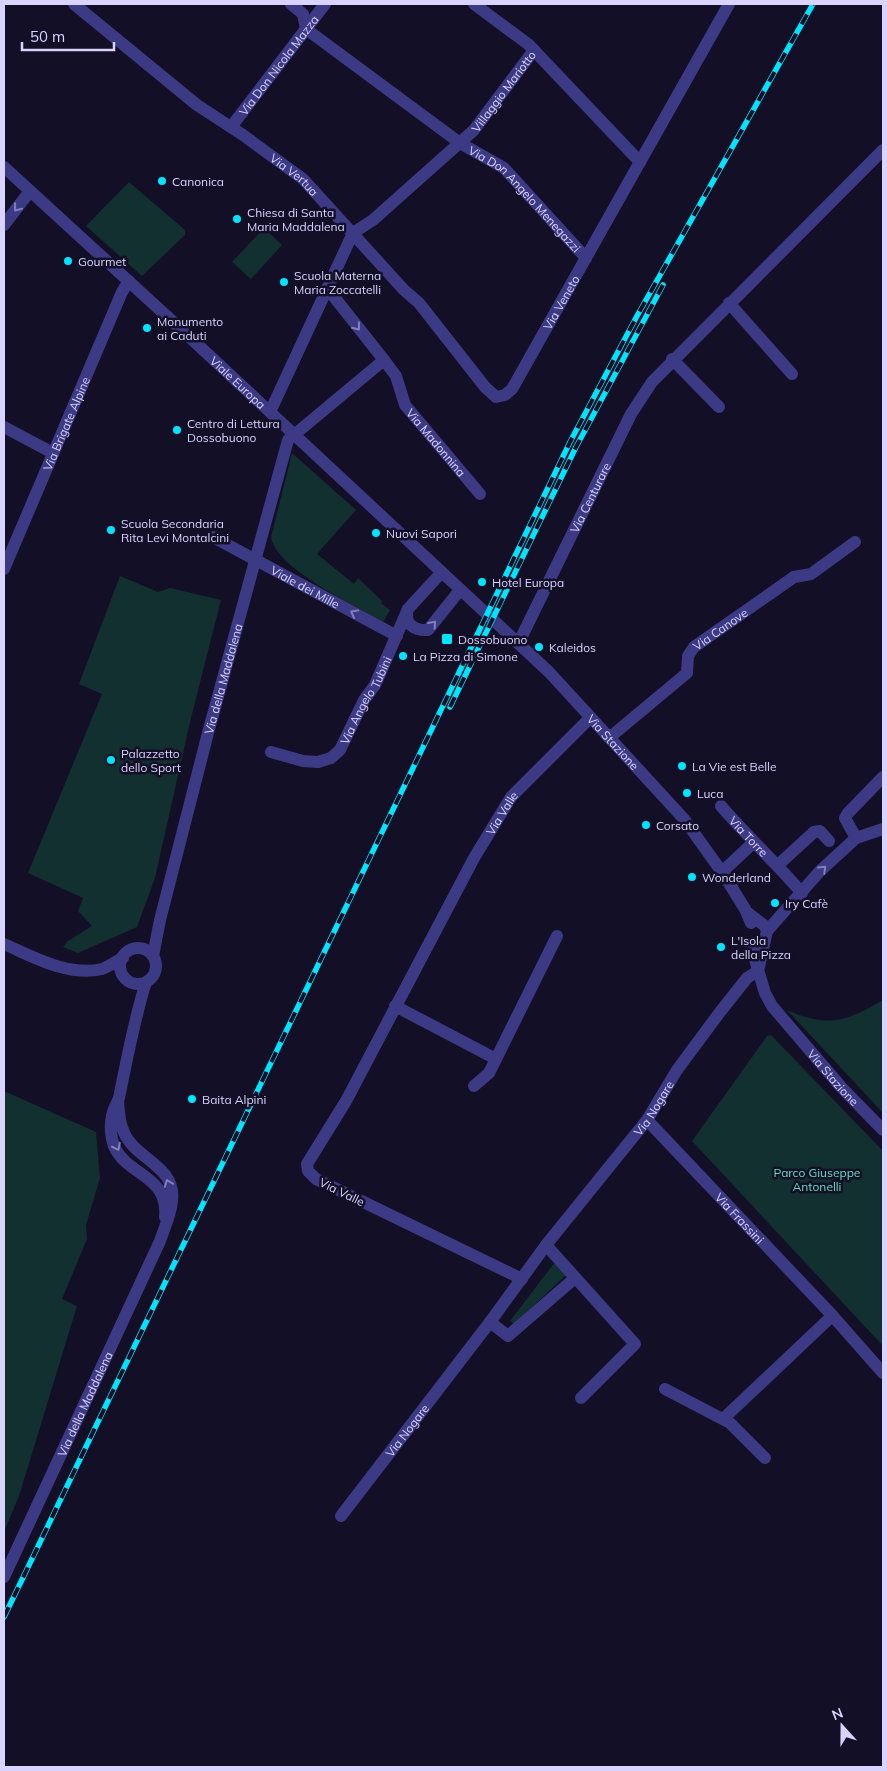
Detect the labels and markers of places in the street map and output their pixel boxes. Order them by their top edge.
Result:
place label: Canonica [172,174,224,189]
marker: Canonica [156,175,168,187]
place label: Chiesa di Santa Maria Maddalena [247,205,345,234]
marker: Chiesa di Santa Maria Maddalena [231,213,243,225]
place label: Gourmet [78,254,126,269]
marker: Gourmet [62,255,74,267]
place label: Scuola Materna Maria Zoccatelli [294,268,381,297]
marker: Scuola Materna Maria Zoccatelli [278,276,290,288]
place label: Monumento ai Caduti [157,314,223,343]
marker: Monumento ai Caduti [141,322,153,334]
place label: Centro di Lettura Dossobuono [187,416,280,445]
marker: Centro di Lettura Dossobuono [171,424,183,436]
place label: Scuola Secondaria Rita Levi Montalcini [121,516,229,545]
marker: Scuola Secondaria Rita Levi Montalcini [105,524,117,536]
place label: Nuovi Sapori [386,526,457,541]
marker: Nuovi Sapori [370,527,382,539]
place label: Hotel Europa [492,575,564,590]
marker: Hotel Europa [476,576,488,588]
marker: Dossobuono [440,632,454,646]
place label: Dossobuono [458,632,528,647]
place label: Kaleidos [549,640,596,655]
marker: Kaleidos [533,641,545,653]
place label: La Pizza di Simone [413,649,518,664]
marker: La Pizza di Simone [397,650,409,662]
place label: Palazzetto dello Sport [121,746,181,775]
marker: Palazzetto dello Sport [105,754,117,766]
place label: La Vie est Belle [692,759,776,774]
marker: La Vie est Belle [676,760,688,772]
place label: Luca [697,786,723,801]
marker: Luca [681,787,693,799]
place label: Corsato [656,818,699,833]
marker: Corsato [640,819,652,831]
place label: Wonderland [702,870,771,885]
marker: Wonderland [686,871,698,883]
place label: Iry Cafè [785,896,828,911]
marker: Iry Cafè [769,897,781,909]
place label: L'Isola della Pizza [731,933,791,962]
marker: L'Isola della Pizza [715,941,727,953]
place label: Baita Alpini [202,1092,267,1107]
marker: Baita Alpini [186,1093,198,1105]

